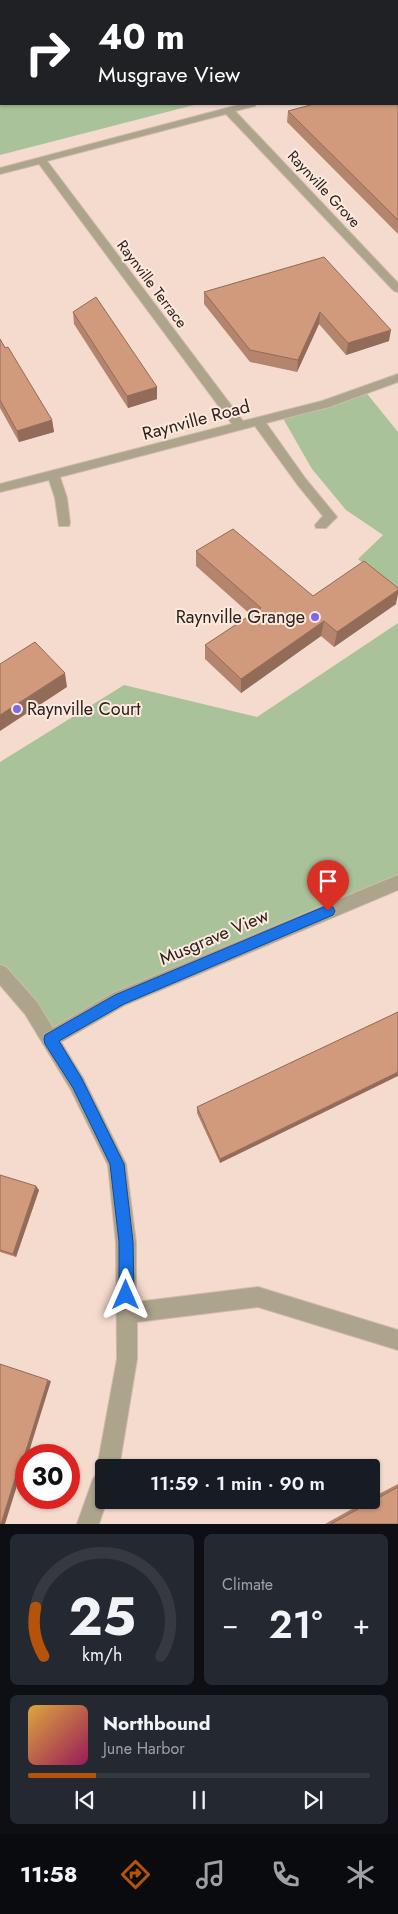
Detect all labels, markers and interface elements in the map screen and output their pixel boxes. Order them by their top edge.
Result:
text: 40 m [98,12,185,62]
icon: right [15,20,80,85]
text: Musgrave View [98,58,240,90]
street label: Raynville Grove [282,146,366,233]
street label: Raynville Terrace [112,235,193,333]
street label: Raynville Road [139,393,253,447]
place label: Raynville Grange [176,604,305,630]
marker: Raynville Grange [309,611,321,623]
place label: Raynville Court [27,696,141,722]
marker: Raynville Court [11,703,23,715]
pin [307,860,349,911]
icon: arrive [314,867,342,895]
street label: Musgrave View [155,902,273,972]
position arrow [99,1268,151,1320]
speed limit sign: 30 [15,1444,80,1509]
text: 11:59 · 1 min · 90 m [150,1470,325,1497]
text: Climate [222,1573,273,1596]
text: 25 [68,1579,136,1655]
text: 21° [269,1597,322,1652]
text: − [222,1604,239,1645]
text: + [353,1604,370,1645]
text: km/h [82,1642,122,1668]
text: Northbound [103,1710,210,1737]
text: June Harbor [103,1737,185,1760]
icon: previous [71,1786,99,1814]
icon: pause [185,1786,213,1814]
icon: next [299,1786,327,1814]
icon: directions [118,1857,153,1892]
icon: music [193,1857,228,1892]
icon: phone [268,1857,303,1892]
icon: climate [343,1857,378,1892]
text: 11:58 [20,1858,78,1890]

